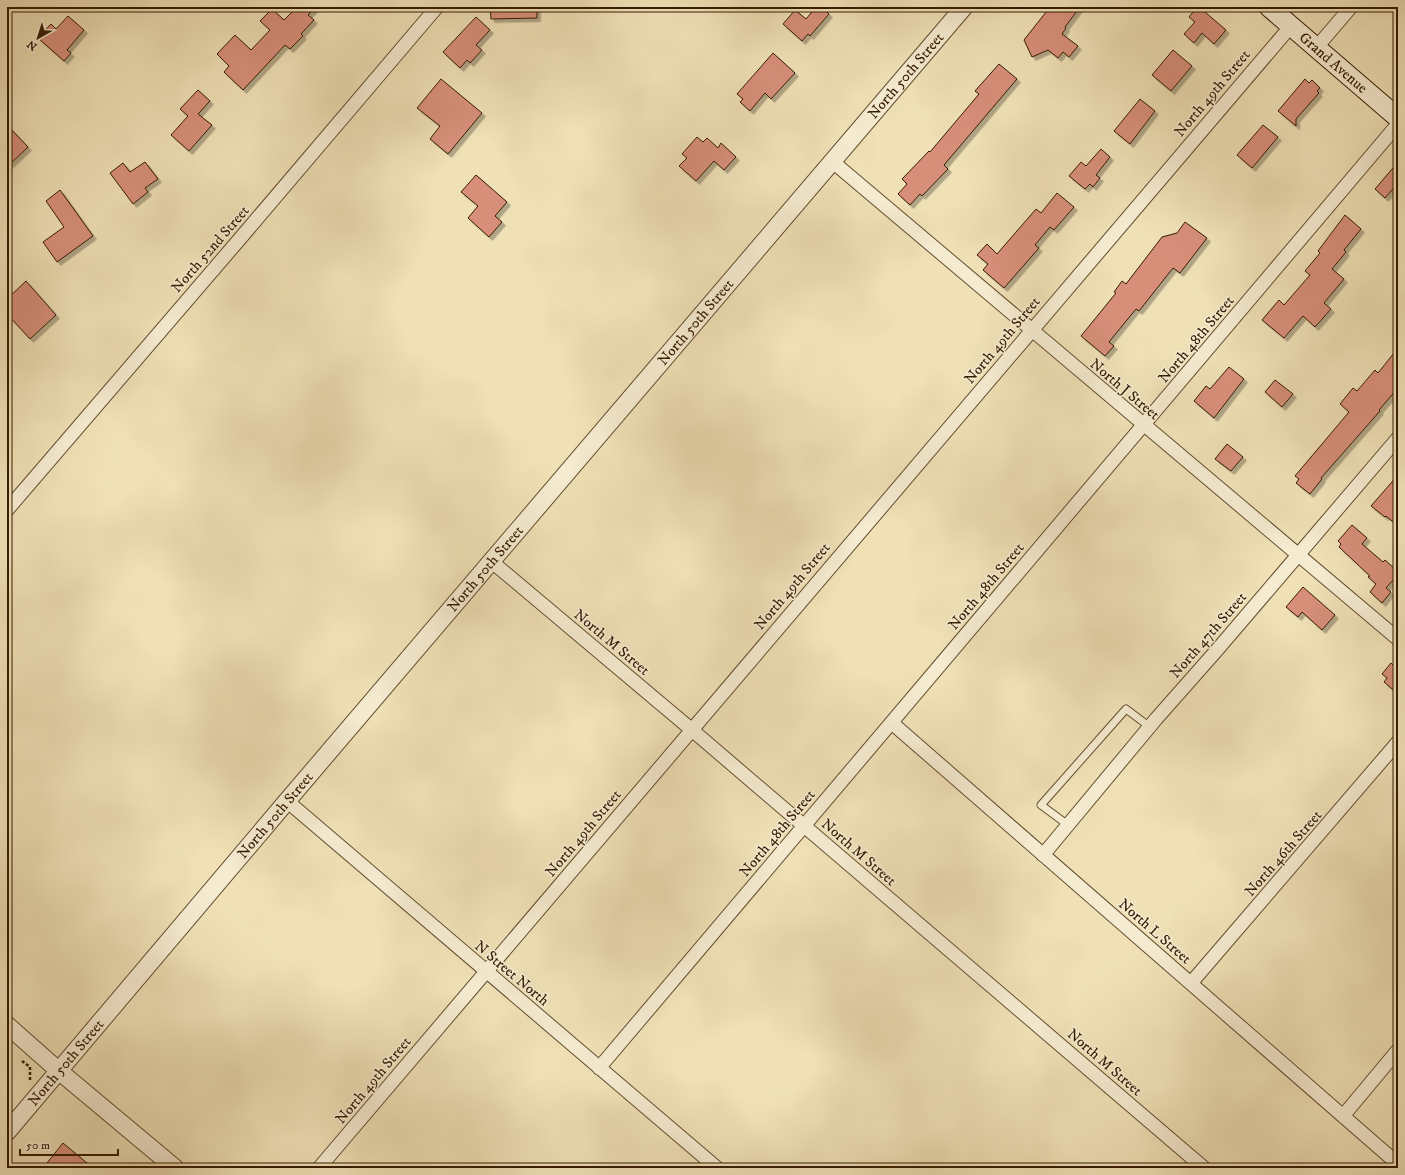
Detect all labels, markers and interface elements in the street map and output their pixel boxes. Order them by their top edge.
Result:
north arrow [18,18,58,58]
street label: North 50th Street [864,28,948,123]
street label: Grand Avenue [1295,28,1371,98]
text: N [24,37,40,53]
street label: North 49th Street [1170,46,1255,141]
street label: North 52nd Street [167,202,254,297]
street label: North 50th Street [654,275,738,370]
street label: North 48th Street [1154,292,1239,387]
street label: North 49th Street [960,293,1045,388]
street label: North J Street [1086,355,1164,424]
street label: North 50th Street [443,522,528,616]
street label: North 49th Street [750,539,835,634]
street label: North 48th Street [944,539,1029,634]
street label: North 47th Street [1166,588,1251,682]
street label: North M Street [570,605,654,680]
street label: North 50th Street [233,768,318,863]
street label: North 49th Street [541,786,626,881]
street label: North 48th Street [735,786,820,881]
street label: North 46th Street [1241,806,1326,901]
street label: North M Street [817,815,900,890]
street label: North L Street [1114,895,1195,968]
street label: N Street North [470,937,553,1010]
street label: North 50th Street [24,1015,108,1110]
street label: North M Street [1063,1025,1146,1100]
street label: North 49th Street [331,1033,416,1128]
scale bar [20,1131,118,1157]
text: 50 m [26,1138,50,1153]

